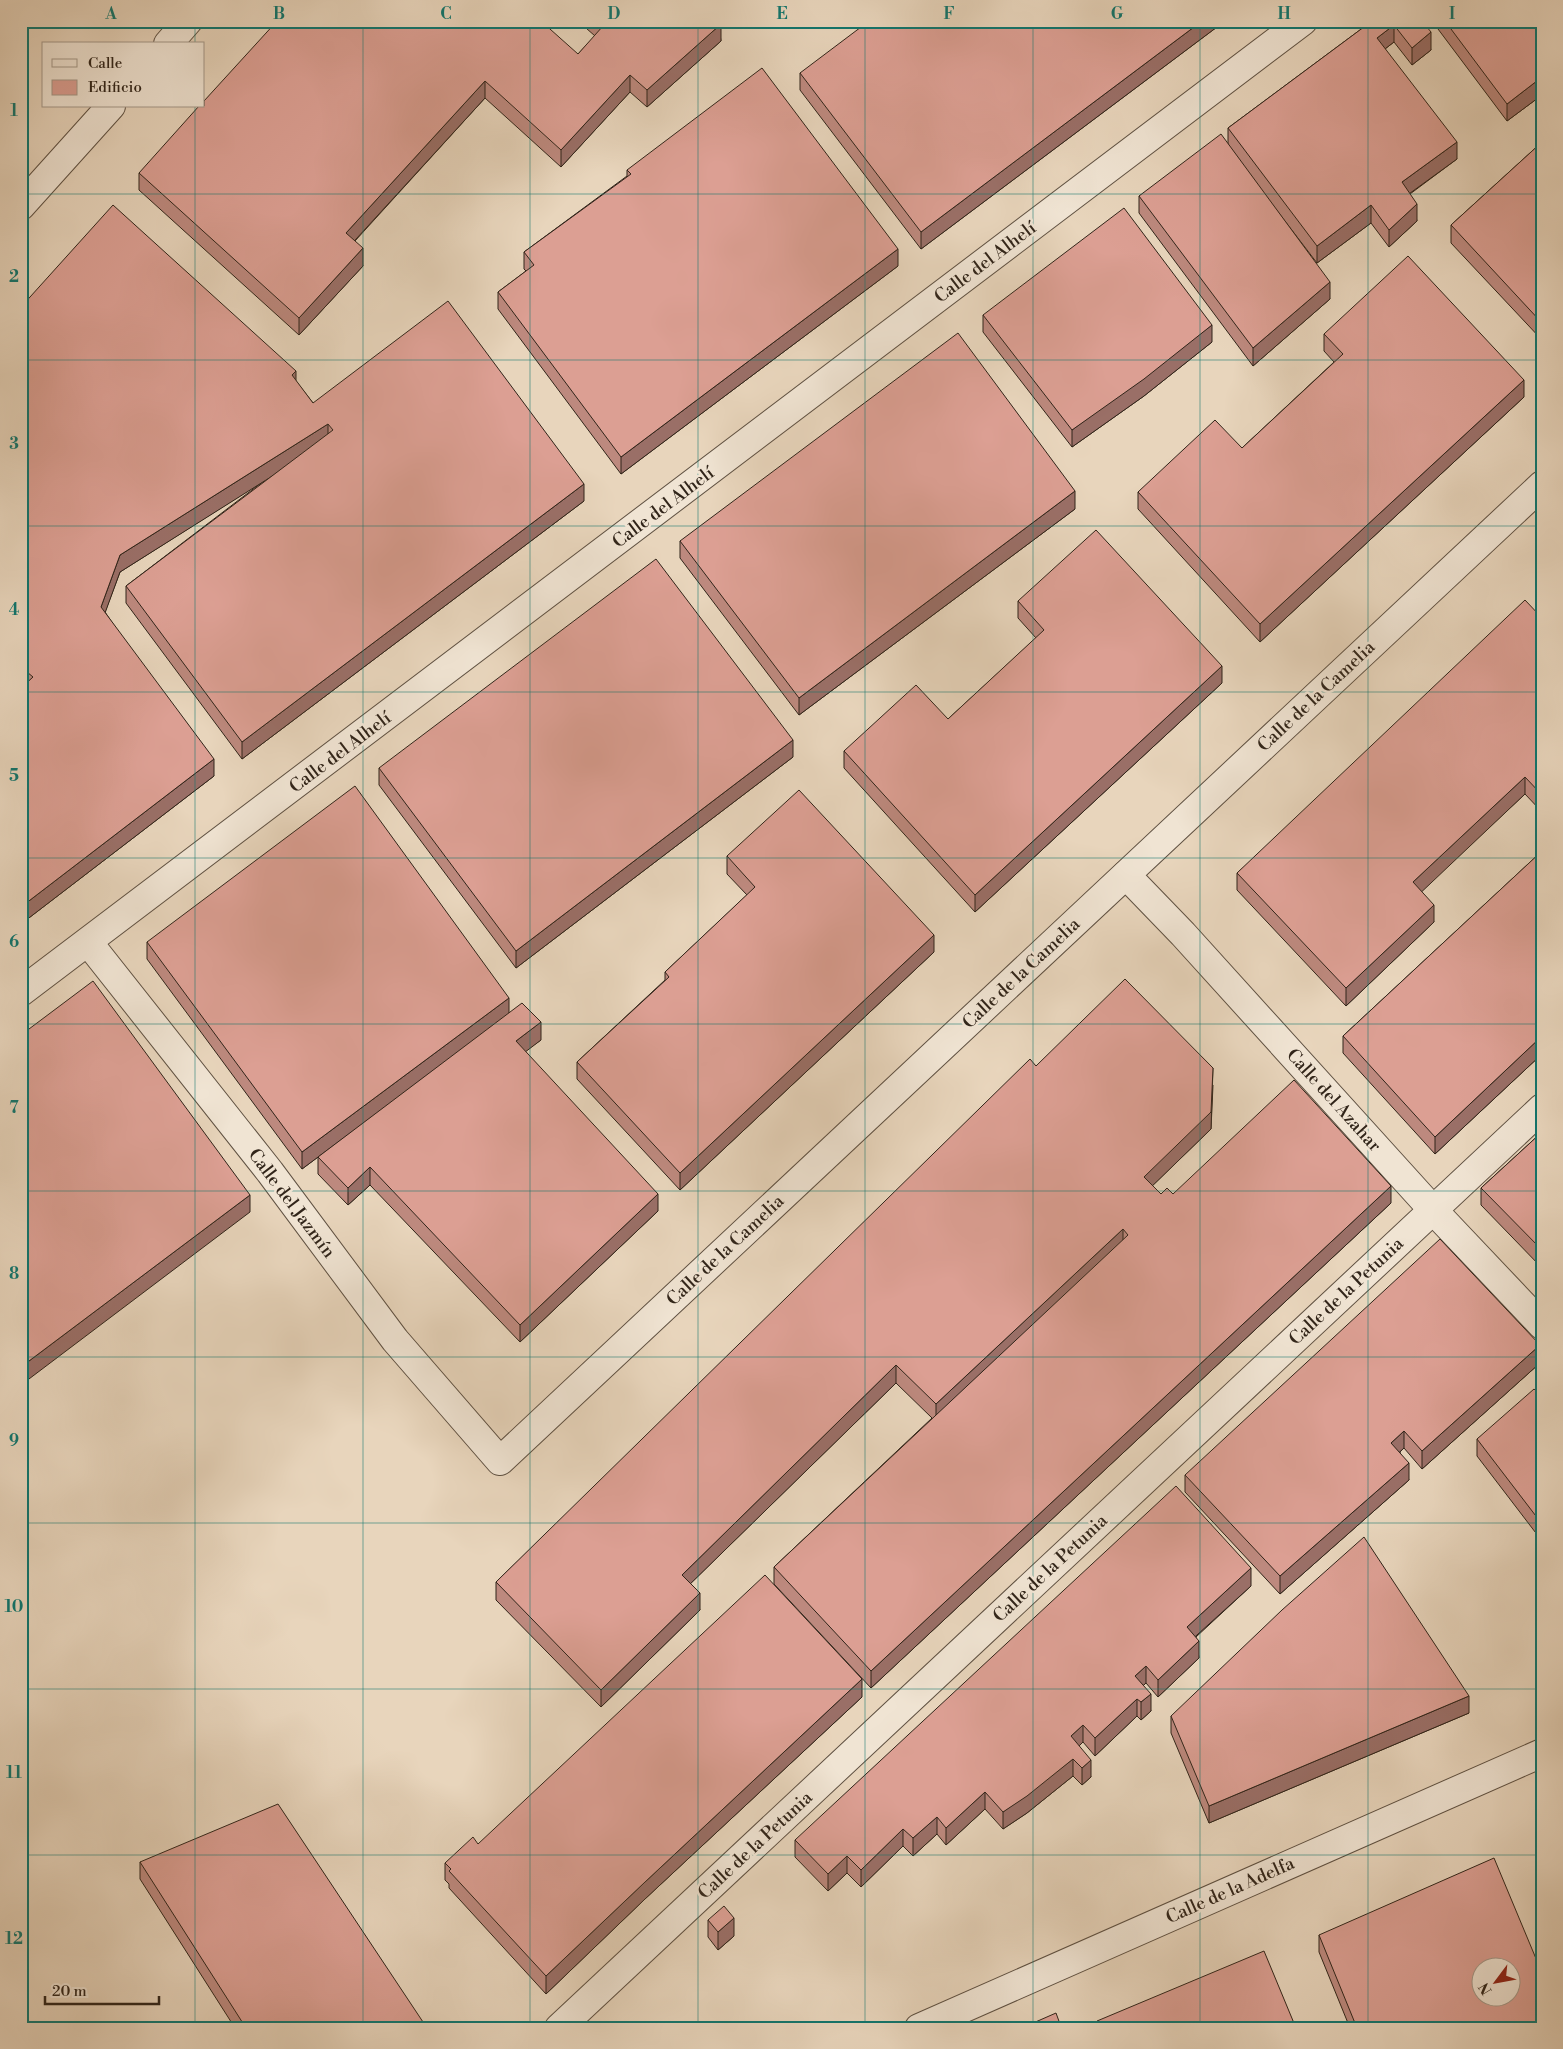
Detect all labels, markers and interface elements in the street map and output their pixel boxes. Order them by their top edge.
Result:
text: A [104,4,117,24]
text: B [273,4,285,24]
text: C [440,4,452,24]
text: D [608,4,621,24]
text: E [776,4,788,24]
text: F [943,4,955,24]
text: G [1111,4,1124,24]
text: H [1277,4,1291,24]
text: I [1449,4,1455,24]
legend [42,42,205,108]
text: Calle [88,54,122,73]
text: Edificio [88,78,142,97]
text: 1 [10,101,18,121]
street label: Calle del Alhelí [930,216,1042,308]
text: 2 [9,267,19,287]
text: 3 [9,434,19,454]
street label: Calle del Alhelí [608,461,720,553]
text: 4 [9,600,20,620]
street label: Calle de la Camelia [1253,635,1381,757]
street label: Calle del Alhelí [285,706,397,798]
text: 5 [9,766,19,786]
street label: Calle de la Camelia [958,912,1086,1034]
text: 6 [9,932,19,952]
street label: Calle del Azahar [1281,1044,1386,1157]
text: 7 [9,1098,19,1118]
street label: Calle del Jazmín [243,1144,340,1263]
street label: Calle de la Camelia [662,1189,790,1311]
street label: Calle de la Petunia [1284,1232,1409,1351]
text: 8 [9,1264,19,1284]
text: 9 [9,1431,19,1451]
street label: Calle de la Petunia [988,1509,1113,1628]
text: 10 [5,1597,23,1617]
text: 11 [6,1763,22,1783]
street label: Calle de la Petunia [693,1786,818,1905]
street label: Calle de la Adelfa [1162,1851,1299,1929]
text: 12 [5,1929,23,1949]
north arrow [1470,1956,1520,2006]
scale bar [45,1974,159,2006]
text: N [1475,1979,1496,1998]
text: 20 m [52,1982,87,2001]

